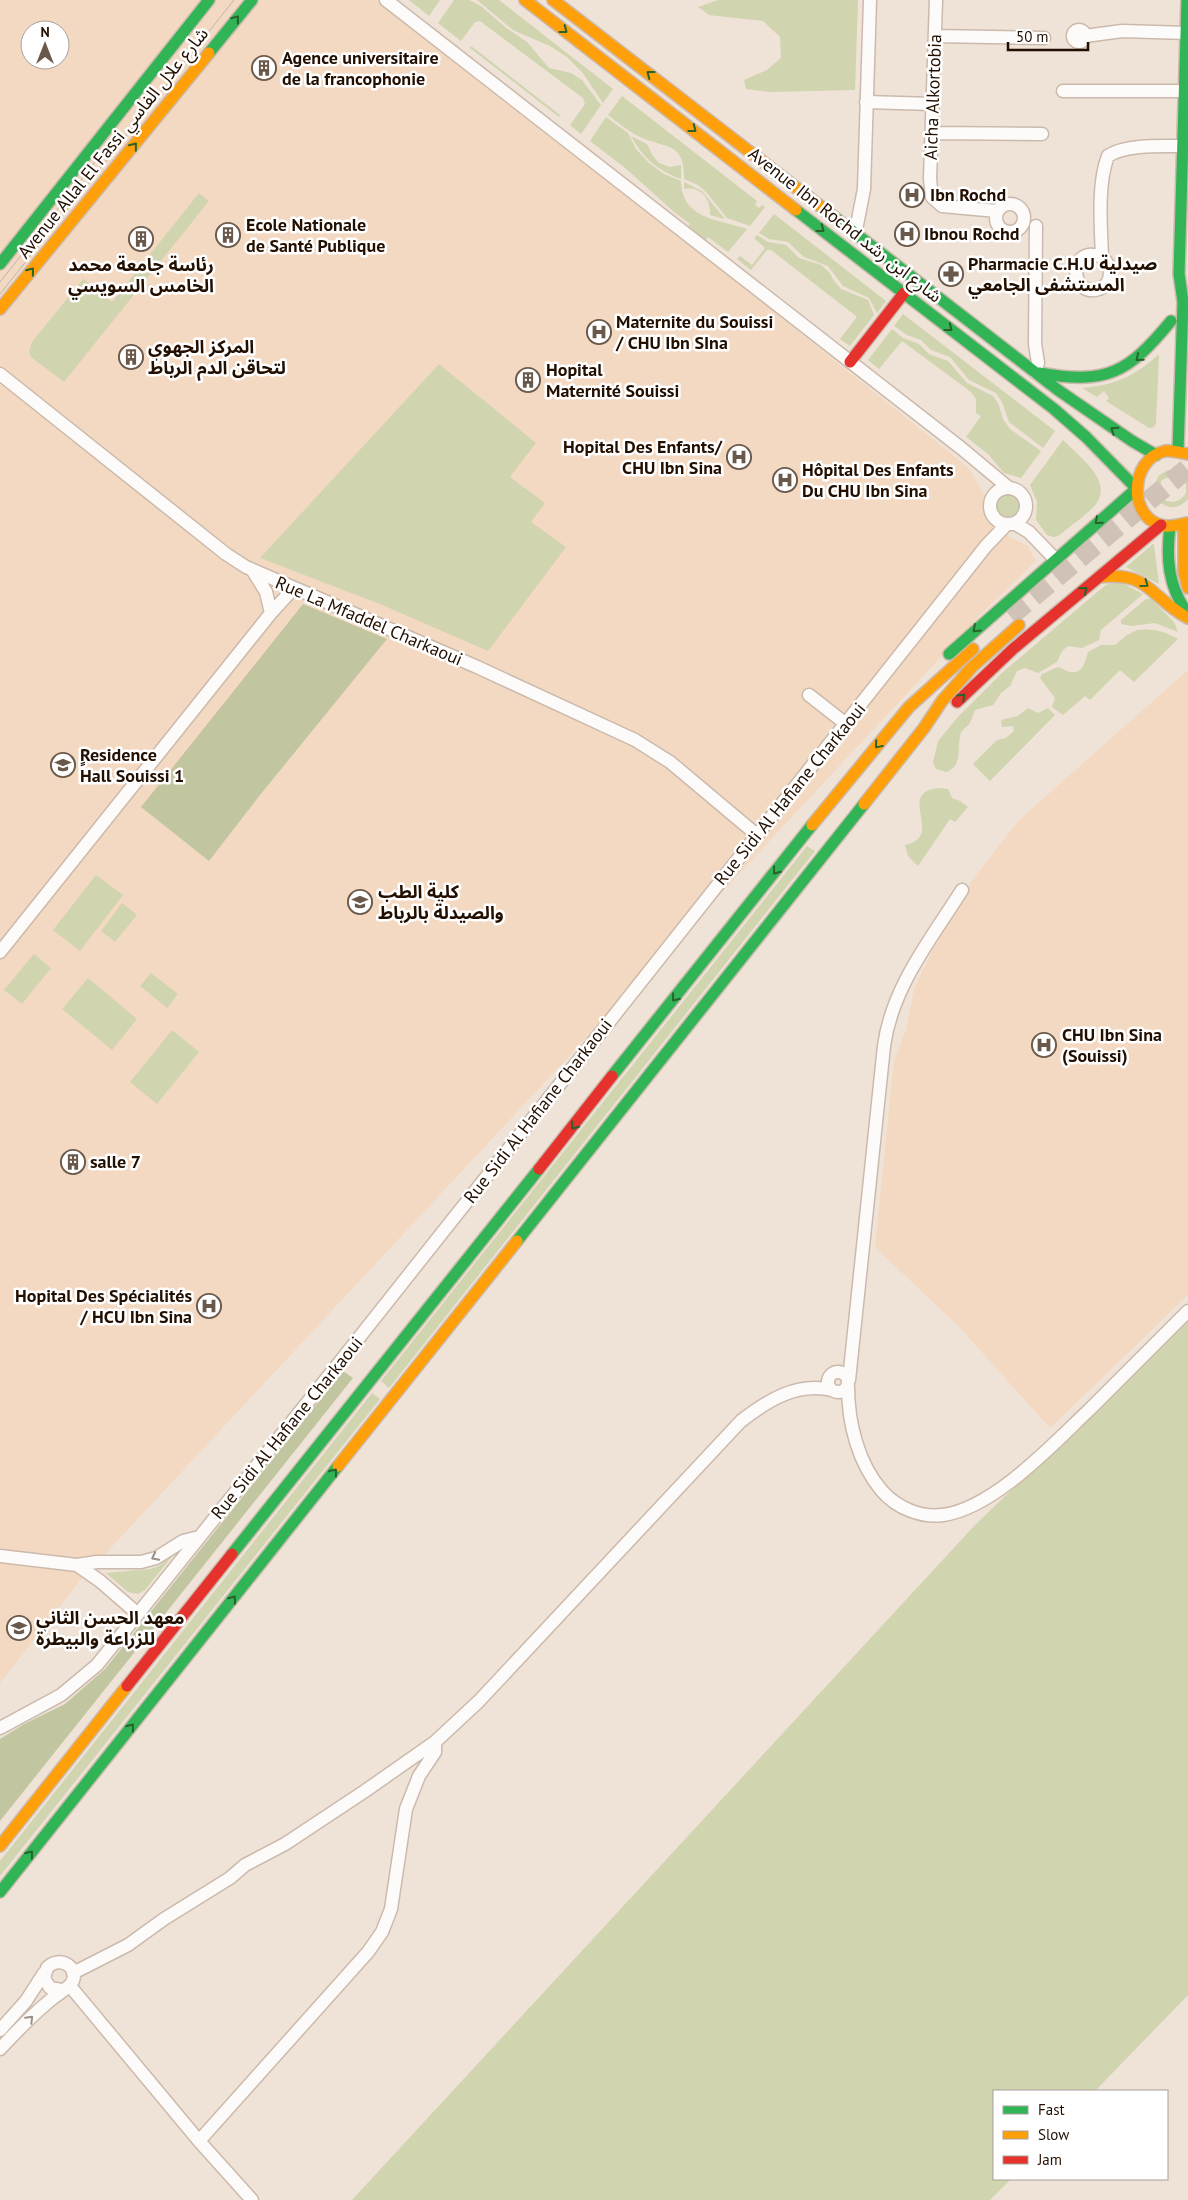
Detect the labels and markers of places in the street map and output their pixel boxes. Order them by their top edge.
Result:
place label: Agence universitaire de la francophonie [282,46,439,90]
building icon: Agence universitaire de la francophonie [251,55,277,81]
hospital icon: Ibn Rochd [899,182,925,208]
place label: Ibn Rochd [930,183,1006,206]
place label: Ecole Nationale de Santé Publique [246,213,385,257]
hospital icon: Ibnou Rochd [894,221,920,247]
building icon: Ecole Nationale de Santé Publique [215,222,241,248]
place label: Ibnou Rochd [924,222,1019,245]
building icon: رئاسة جامعة محمد الخامس السويسي [128,226,154,252]
place label: Pharmacie C.H.U صيدلية المستشفى الجامعي [968,252,1157,299]
place label: رئاسة جامعة محمد الخامس السويسي [68,253,214,300]
pharmacy icon: Pharmacie C.H.U صيدلية المستشفى الجامعي [938,261,964,287]
place label: Maternite du Souissi / CHU Ibn SIna [615,310,773,354]
hospital icon: Maternite du Souissi / CHU Ibn SIna [586,319,612,345]
place label: المركز الجهوي لتحاقن الدم الرباط [148,335,286,381]
building icon: المركز الجهوي لتحاقن الدم الرباط [118,344,144,370]
place label: Hopital Maternité Souissi [546,358,679,402]
building icon: Hopital Maternité Souissi [515,367,541,393]
place label: Hopital Des Enfants/ CHU Ibn Sina [563,435,723,479]
hospital icon: Hopital Des Enfants/ CHU Ibn Sina [726,444,752,470]
place label: Hôpital Des Enfants Du CHU Ibn Sina [802,458,954,502]
hospital icon: Hôpital Des Enfants Du CHU Ibn Sina [772,467,798,493]
place label: ٍResidence Hall Souissi 1 [80,743,184,787]
school or university icon: ٍResidence Hall Souissi 1 [50,752,76,778]
place label: كلية الطب والصيدلة بالرباط [378,880,504,924]
school or university icon: كلية الطب والصيدلة بالرباط [347,889,373,915]
place label: CHU Ibn Sina (Souissi) [1062,1023,1162,1067]
hospital icon: CHU Ibn Sina (Souissi) [1031,1032,1057,1058]
building icon: salle 7 [60,1149,86,1175]
place label: salle 7 [90,1150,141,1173]
place label: Hopital Des Spécialités / HCU Ibn Sina [15,1284,192,1328]
hospital icon: Hopital Des Spécialités / HCU Ibn Sina [196,1293,222,1319]
place label: معهد الحسن الثاني للزراعة والبيطرة [36,1606,184,1650]
school or university icon: معهد الحسن الثاني للزراعة والبيطرة [6,1615,32,1641]

